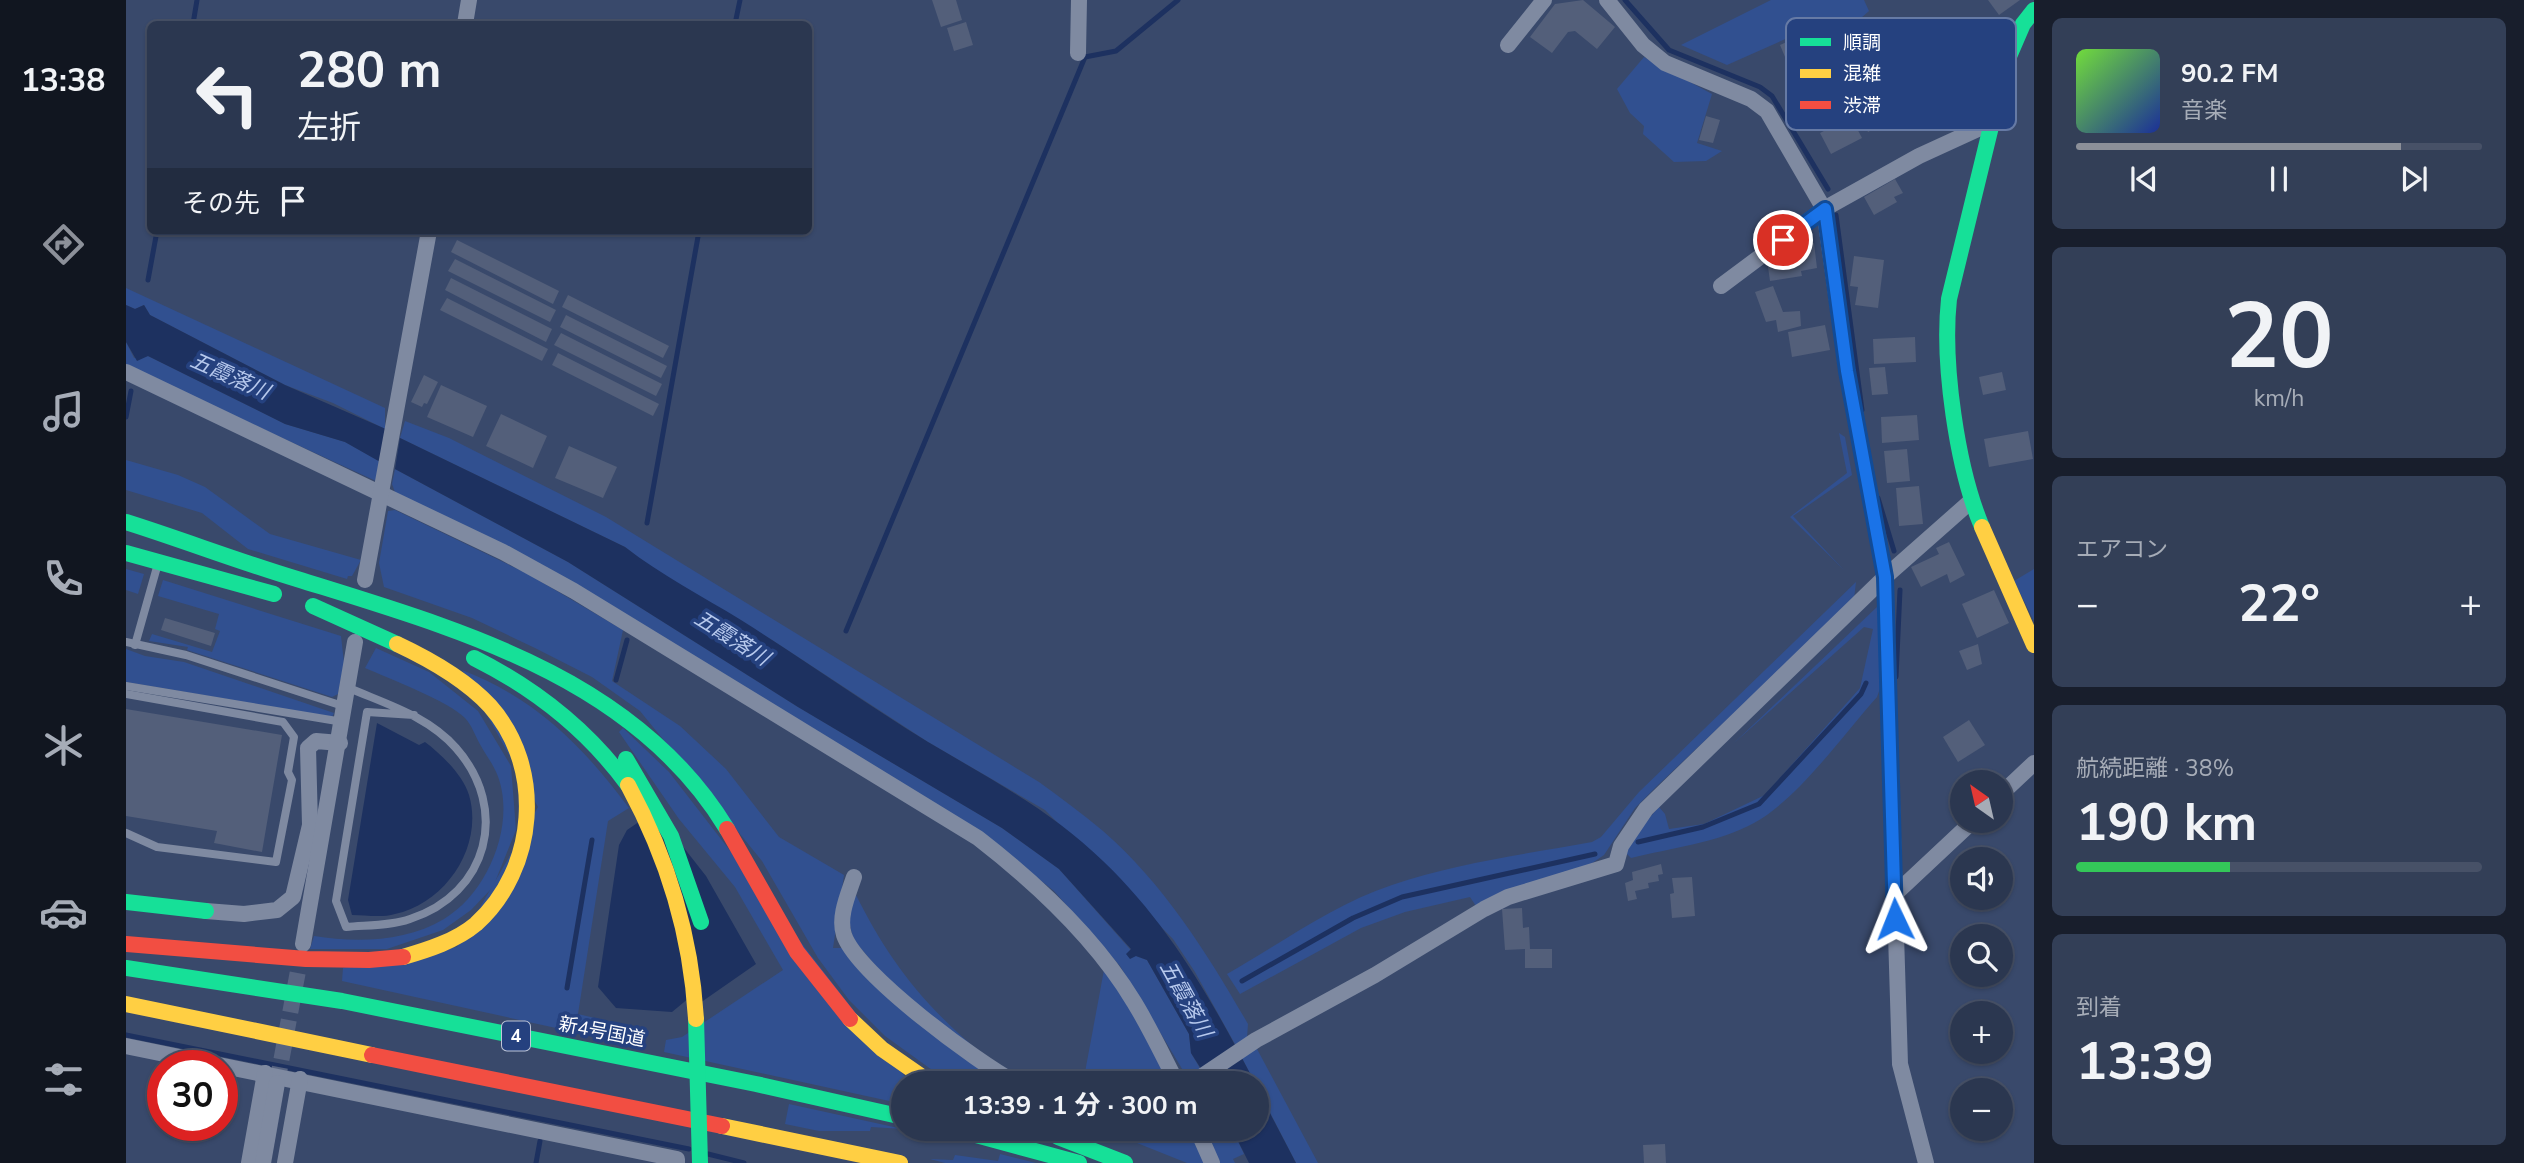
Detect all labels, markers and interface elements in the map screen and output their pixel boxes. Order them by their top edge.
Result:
legend [1786,18,2016,130]
text: 順調 [1843,30,1881,56]
text: 280 m [297,37,441,104]
icon: left [182,49,273,140]
text: 90.2 FM [2181,56,2278,91]
text: 13:38 [21,59,105,102]
text: 混雑 [1843,61,1881,87]
text: 渋滞 [1843,93,1881,119]
text: 音楽 [2181,95,2227,126]
text: 左折 [297,106,361,149]
icon: previous [2125,160,2163,198]
icon: pause [2260,160,2298,198]
icon: next [2395,160,2433,198]
icon: arrive [274,182,312,220]
text: その先 [182,186,260,221]
pin [1753,210,1813,270]
icon: directions [39,220,88,269]
icon: arrive [1764,221,1802,259]
text: 20 [2224,275,2334,399]
water label: 五霞落川 [186,346,276,407]
text: km/h [2254,383,2304,414]
icon: music [39,387,88,436]
text: エアコン [2076,534,2168,565]
icon: phone [39,554,88,603]
text: 22° [2238,568,2320,639]
text: − [2076,579,2099,630]
text: + [2459,579,2482,630]
water label: 五霞落川 [689,604,777,673]
icon: climate [39,721,88,770]
text: 航続距離 · 38% [2076,753,2234,784]
north arrow [1950,770,2012,833]
map controls [1950,770,2013,1141]
text: 190 km [2076,787,2257,858]
button: sound [1950,847,2013,910]
position arrow [1858,882,1932,956]
icon: car [39,888,88,937]
button: search [1950,924,2013,987]
water label: 五霞落川 [1153,955,1220,1044]
text: 到着 [2076,992,2122,1023]
button: + [1950,1001,2013,1064]
street label: 新4号国道 [556,1011,647,1053]
road number: 4 [502,1021,530,1050]
text: 13:39 [2076,1026,2214,1097]
speed limit sign: 30 [147,1050,238,1141]
icon: filters [39,1055,88,1104]
button: − [1950,1078,2013,1141]
text: 13:39 · 1 分 · 300 m [962,1088,1198,1123]

